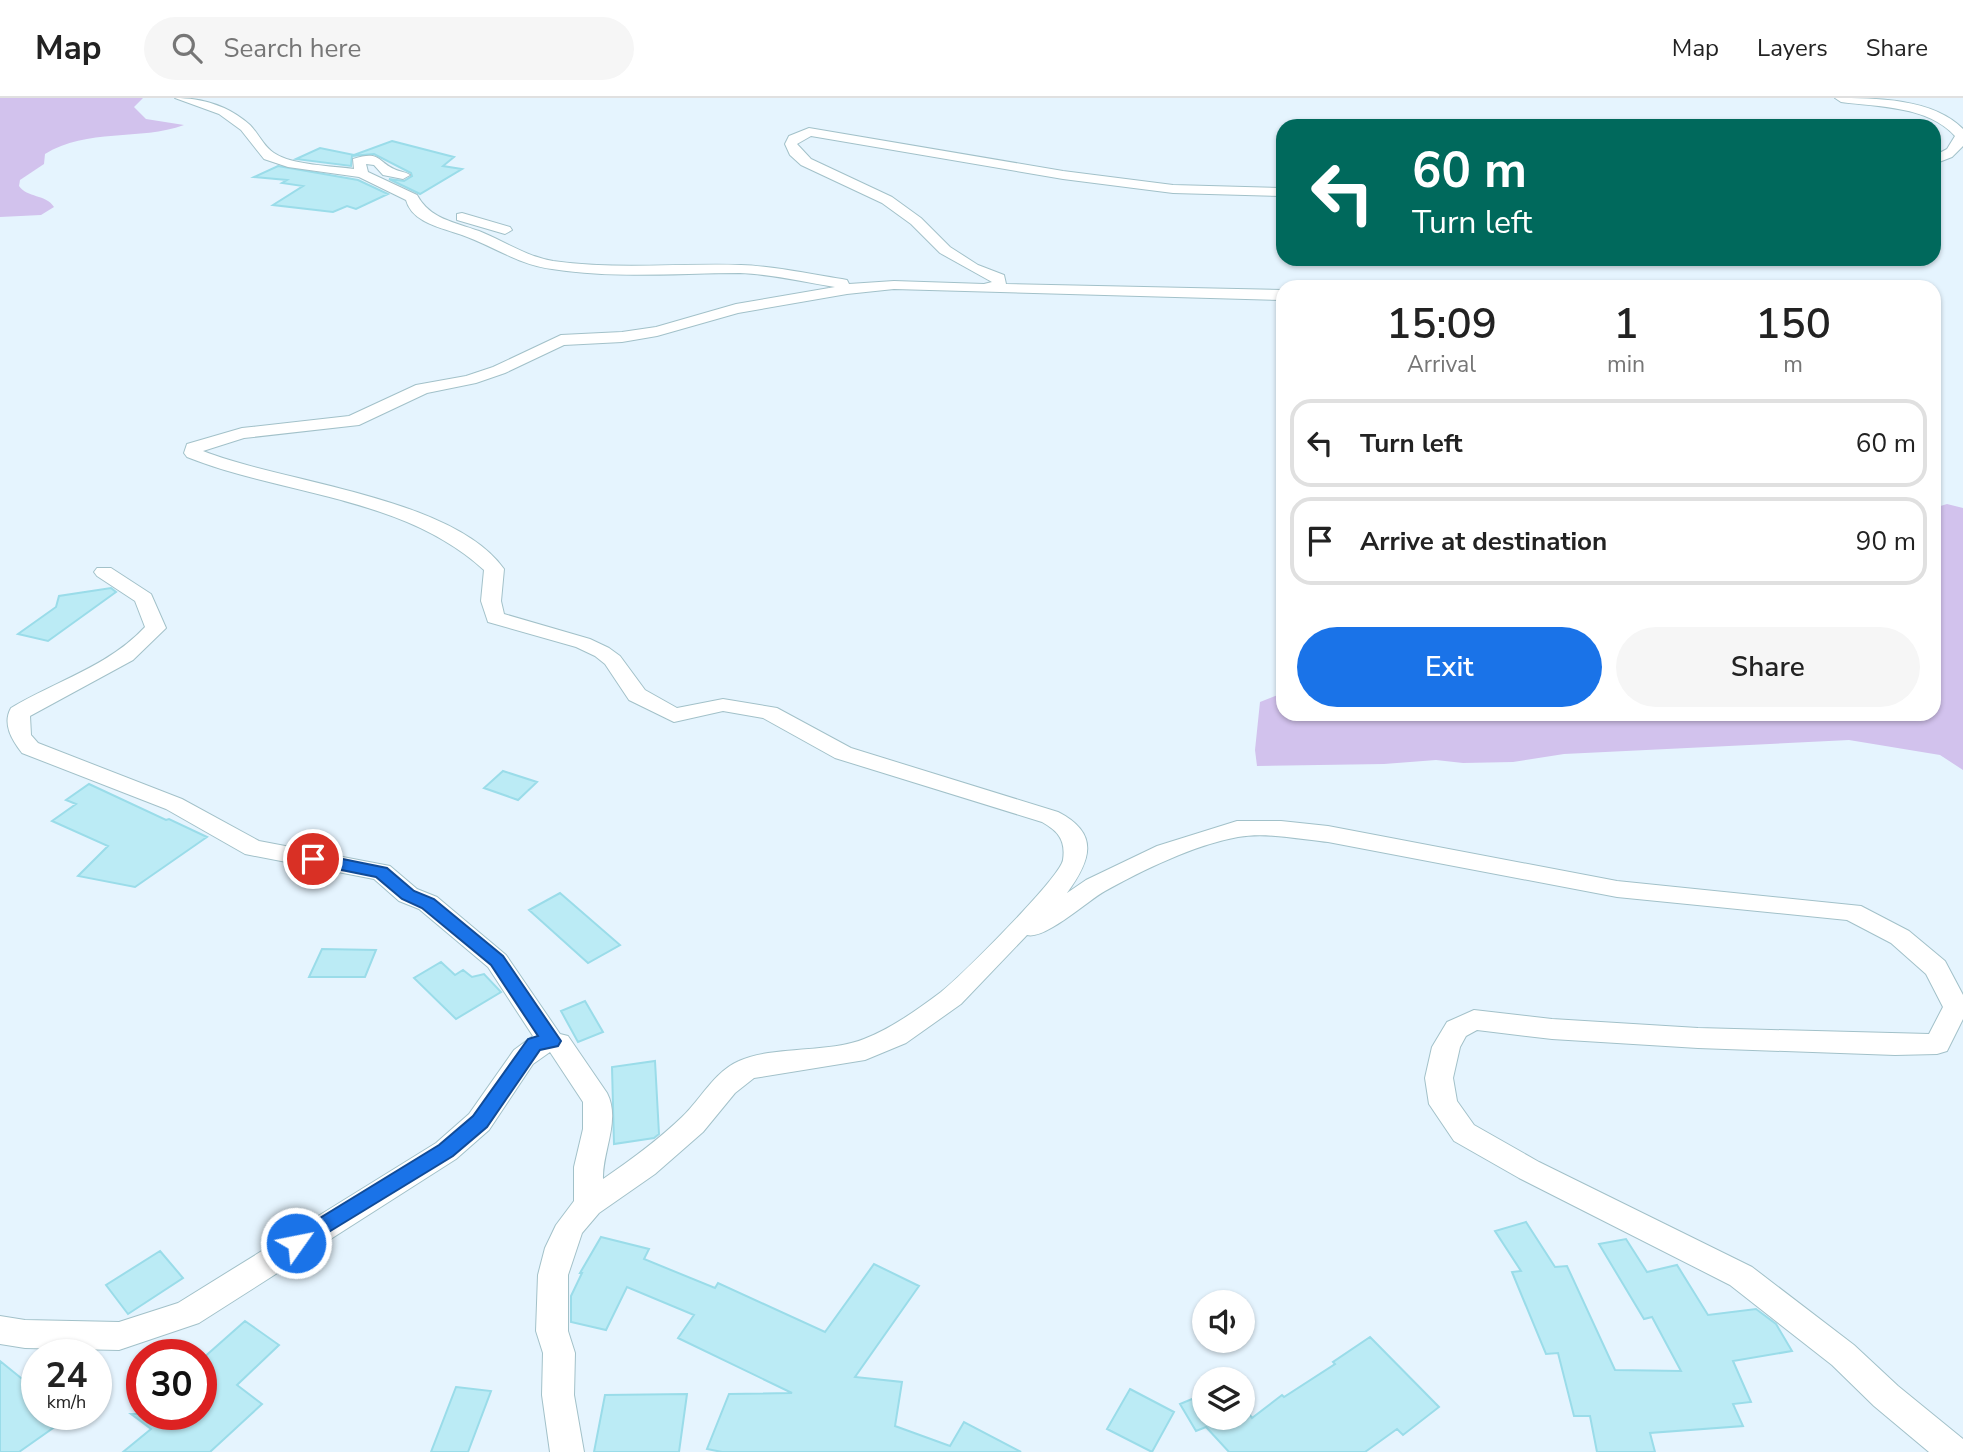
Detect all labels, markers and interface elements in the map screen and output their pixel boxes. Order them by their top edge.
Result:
search box [144,17,634,80]
text: Map [35,26,102,71]
icon: search [168,29,206,67]
text: Search here [224,31,361,66]
text: Map [1672,32,1719,64]
text: Layers [1757,32,1828,64]
text: Share [1866,32,1928,64]
text: 60 m [1412,137,1527,204]
icon: left [1297,147,1388,238]
text: Turn left [1412,201,1532,244]
text: 15:09 [1386,296,1497,353]
text: 1 [1613,296,1639,353]
text: 150 [1755,296,1831,353]
text: Arrival [1407,349,1476,380]
text: min [1607,349,1645,380]
text: m [1783,349,1803,380]
icon: left [1301,424,1339,462]
text: Turn left [1360,426,1463,461]
text: 60 m [1856,426,1916,461]
icon: arrive [1301,522,1339,560]
text: Arrive at destination [1360,524,1607,559]
text: 90 m [1856,524,1916,559]
button: Exit [1297,627,1602,707]
button: Share [1616,627,1920,707]
pin [283,829,343,889]
icon: arrive [294,840,332,878]
position arrow [259,1206,333,1280]
map controls [1192,1290,1255,1430]
button: sound [1192,1290,1255,1353]
speed limit sign: 30 [126,1339,217,1430]
text: 24 [45,1352,88,1399]
button: layers [1192,1367,1255,1430]
text: km/h [47,1390,86,1414]

